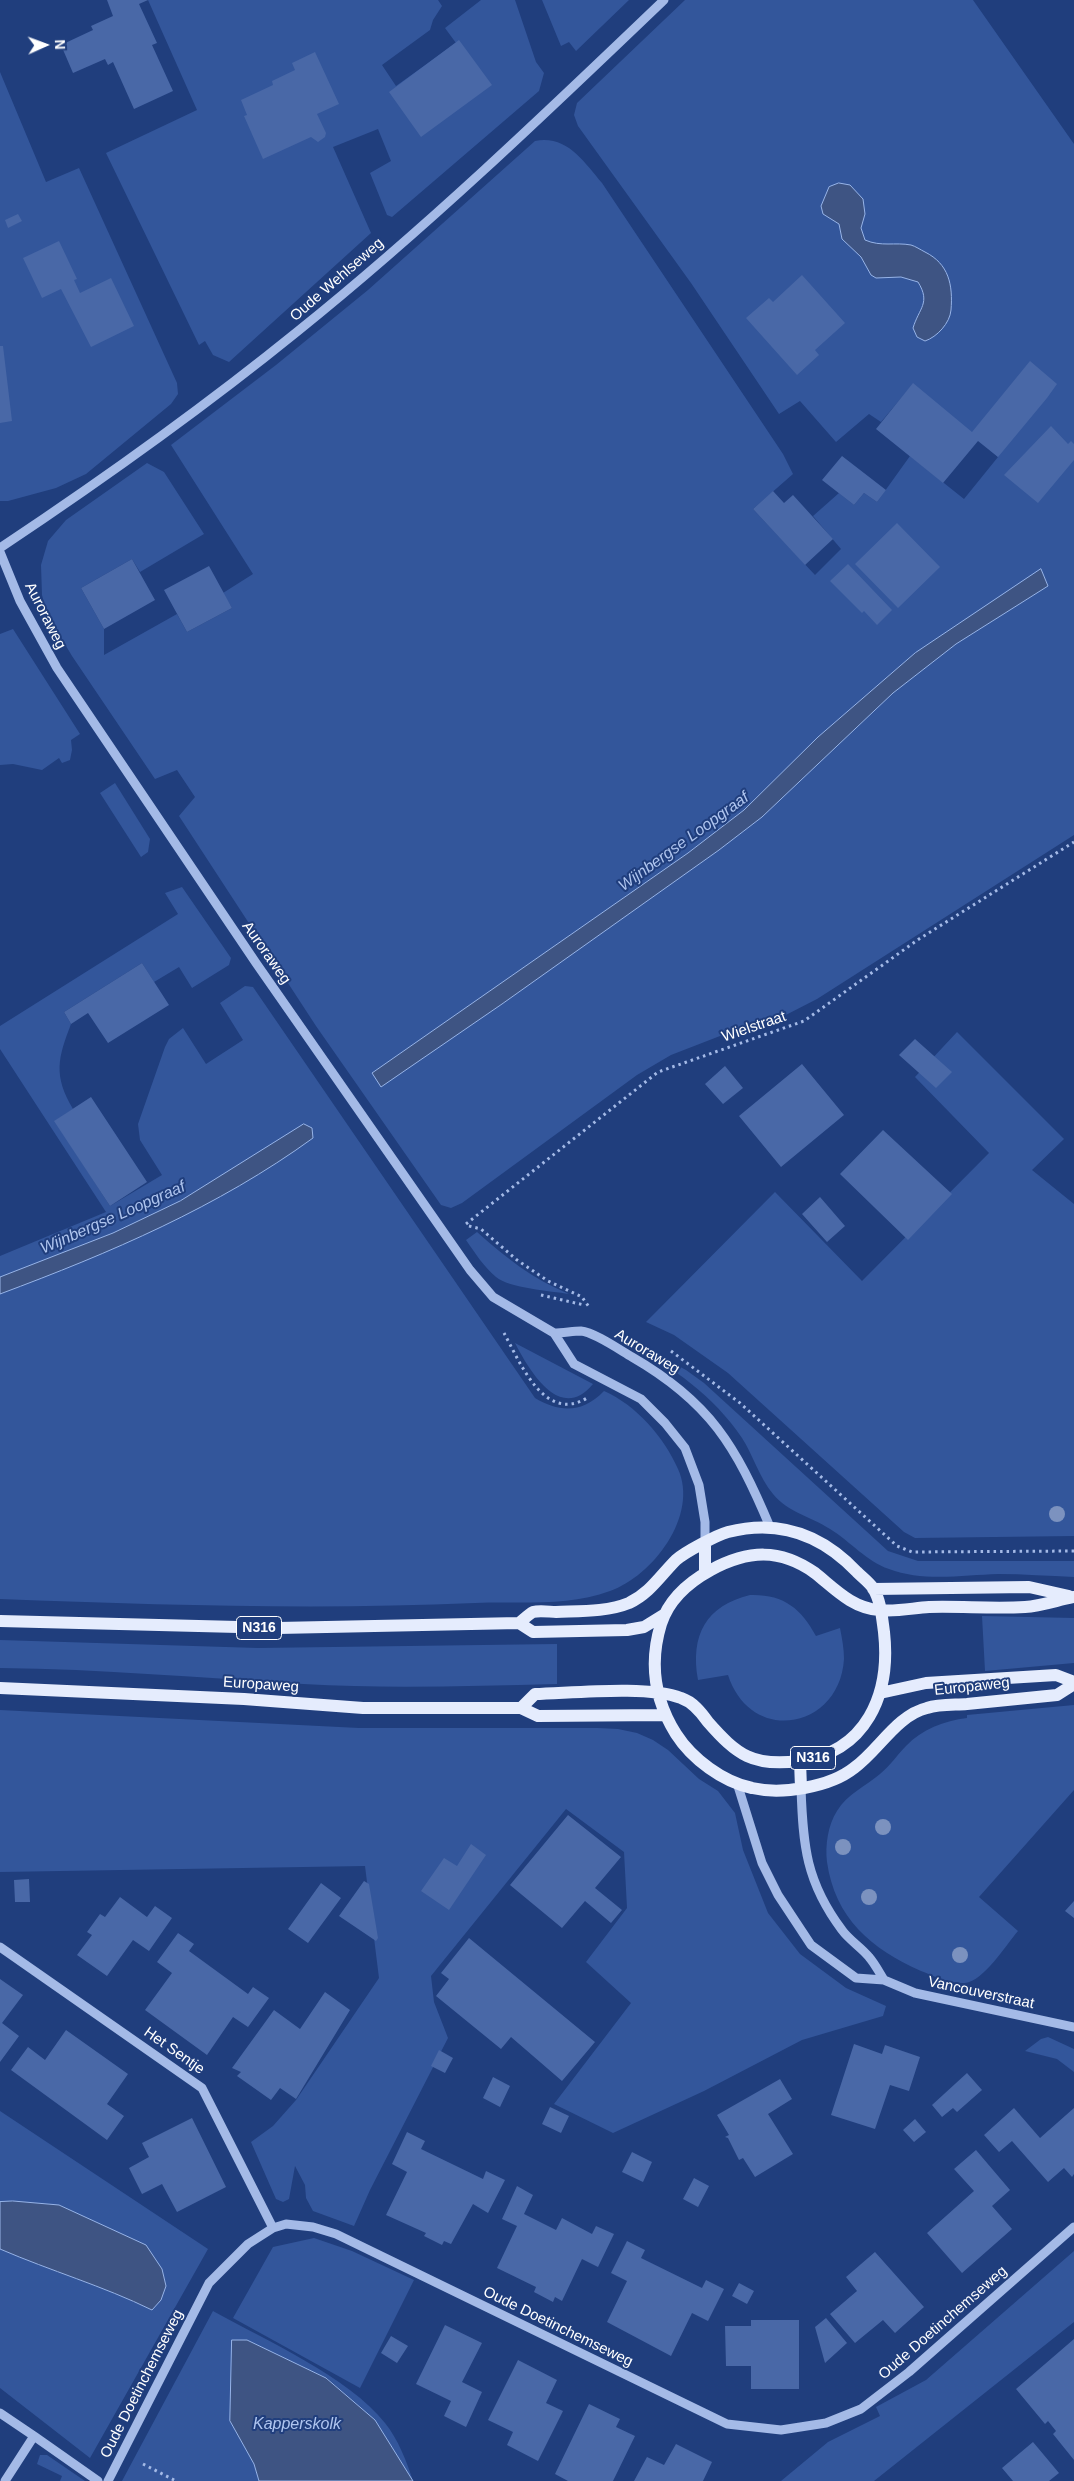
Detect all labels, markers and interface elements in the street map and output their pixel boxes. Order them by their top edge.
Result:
north arrow [20,20,70,70]
text: N [52,39,68,50]
street label: Oude Wehlseweg [287,234,387,326]
street label: Auroraweg [21,580,69,652]
water label: Wijnbergse Loopgraaf [615,788,753,896]
street label: Auroraweg [238,918,294,988]
street label: Wielstraat [720,1008,788,1046]
water label: Wijnbergse Loopgraaf [38,1177,188,1259]
street label: Auroraweg [611,1326,683,1378]
road number: N316 [236,1616,282,1640]
street label: Europaweg [223,1673,299,1697]
street label: Europaweg [933,1674,1011,1700]
road number: N316 [790,1746,836,1770]
street label: Vancouverstraat [926,1973,1036,2013]
street label: Het Sentje [140,2024,208,2078]
street label: Oude Doetinchemseweg [875,2262,1011,2384]
street label: Oude Doetinchemseweg [480,2283,636,2371]
street label: Oude Doetinchemseweg [97,2307,187,2461]
water label: Kapperskolk [253,2415,341,2435]

